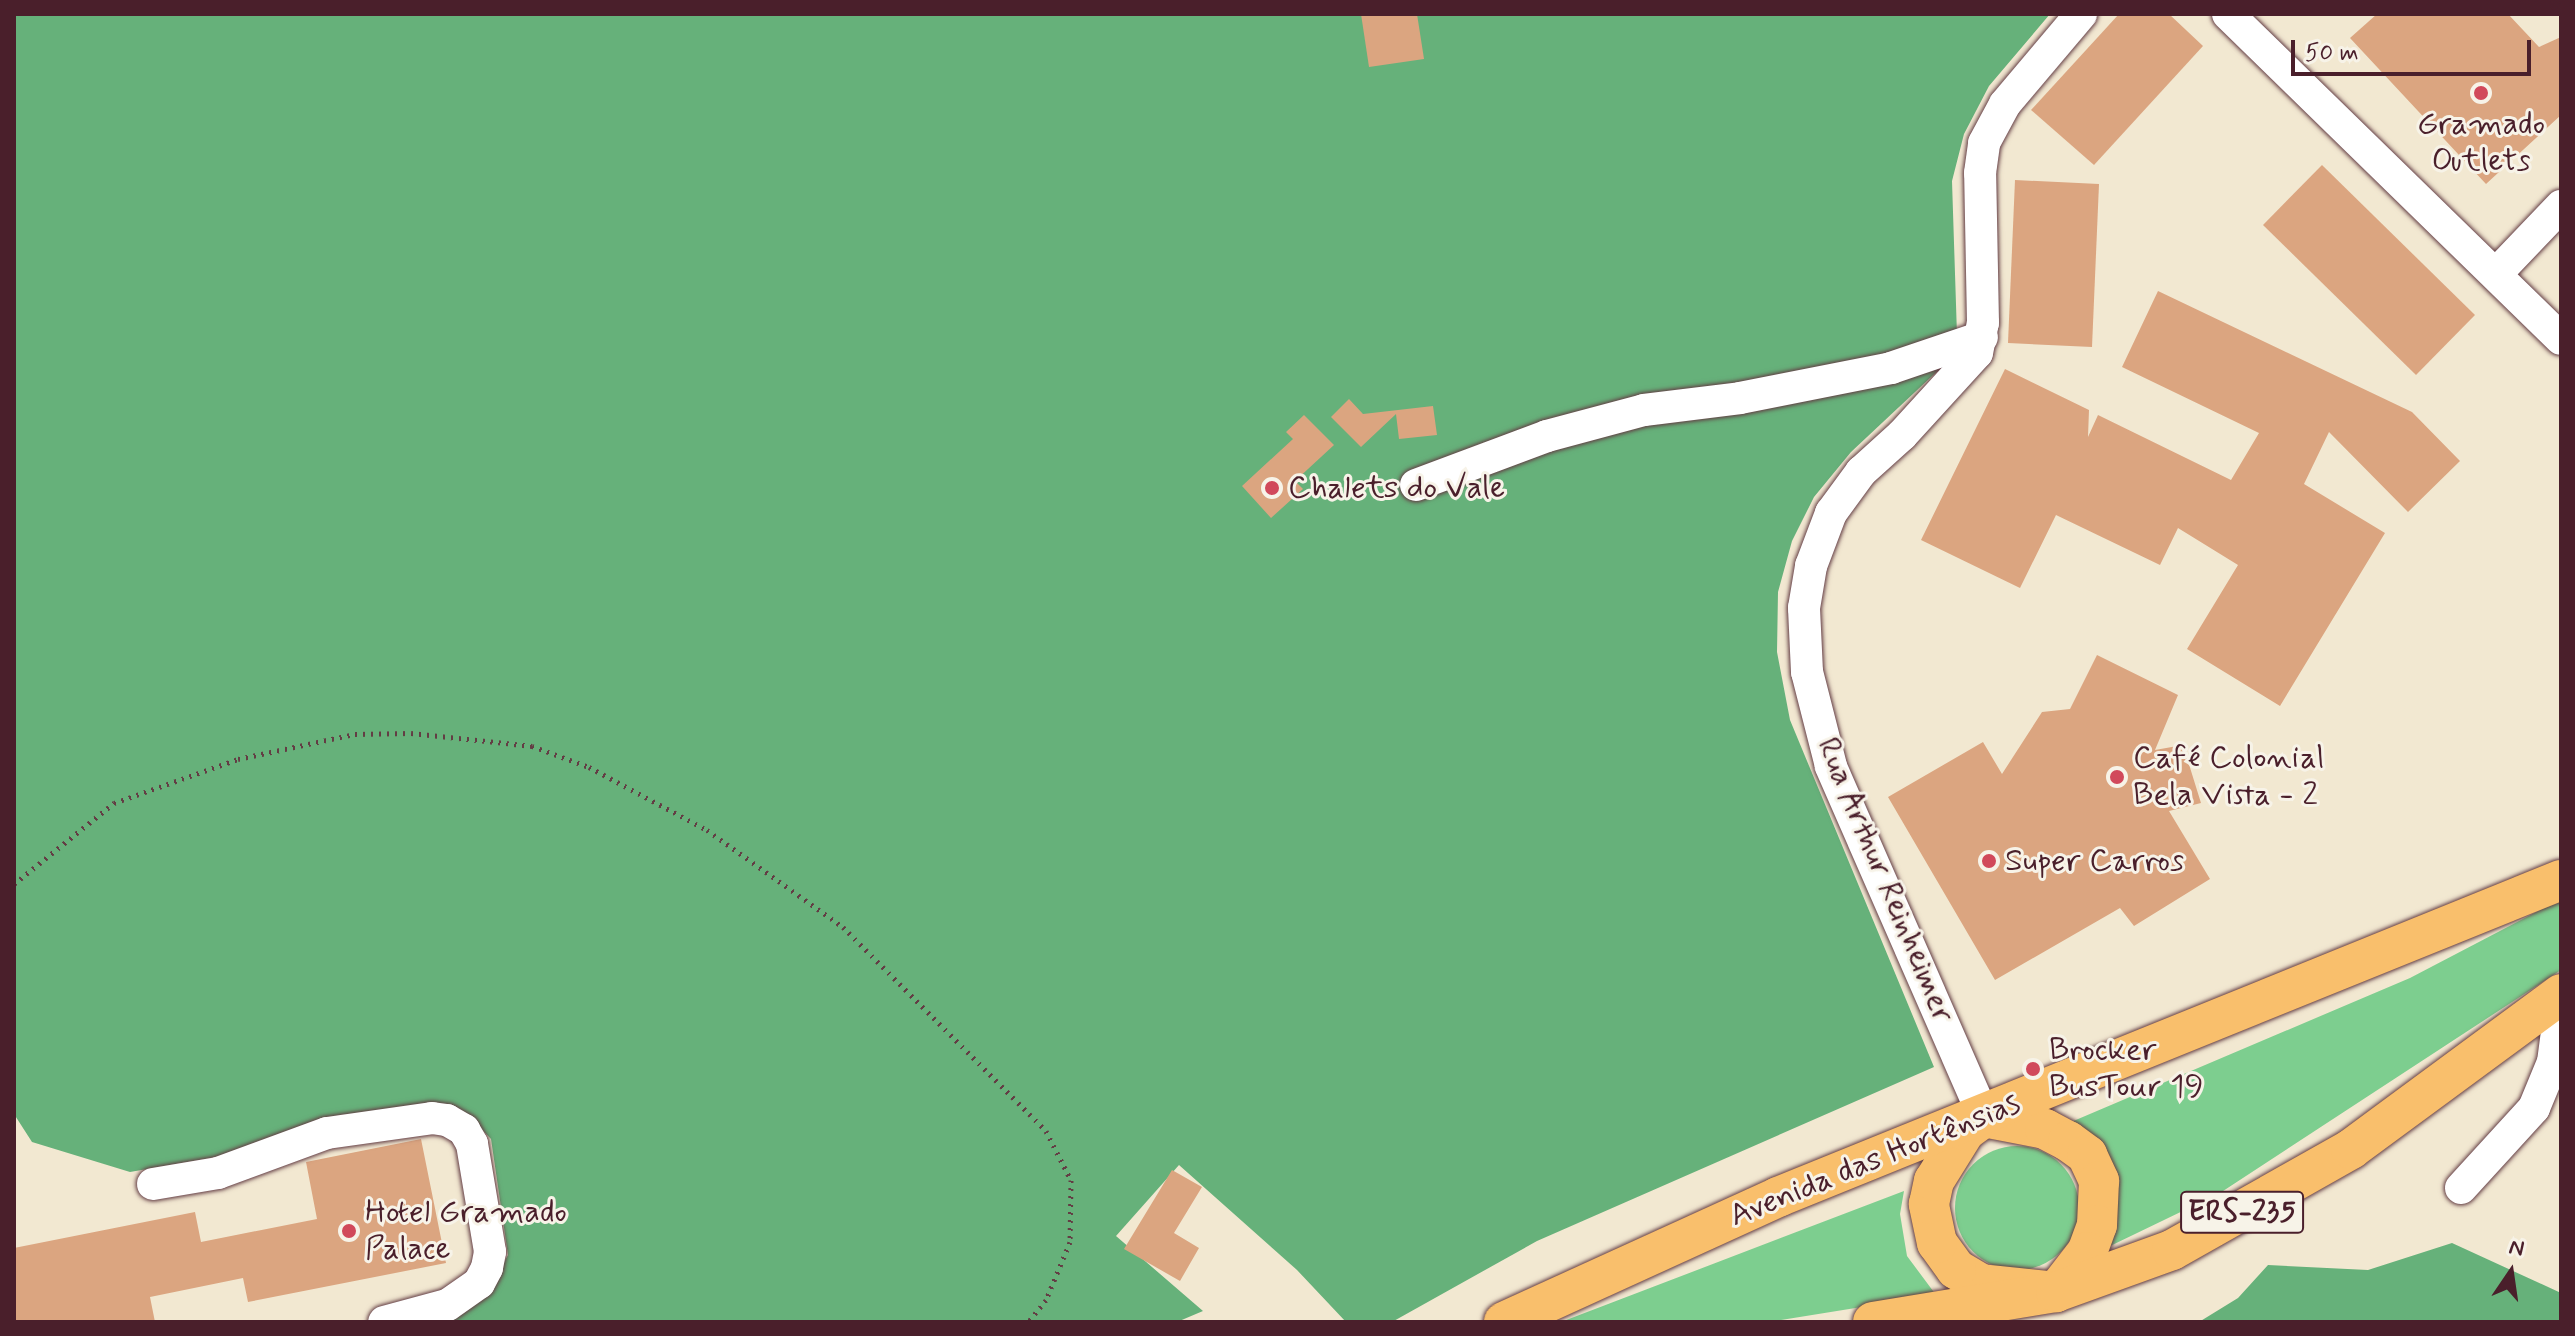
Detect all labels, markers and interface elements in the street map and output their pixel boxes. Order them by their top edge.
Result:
scale bar [2295,24,2535,74]
text: 50 m [2305,38,2359,69]
marker: Gramado Outlets [2472,84,2490,102]
place label: Gramado Outlets [2417,106,2545,181]
place label: Chalets do Vale [1288,469,1503,507]
marker: Chalets do Vale [1263,479,1281,497]
street label: Rua Arthur Reinheimer [1808,732,1962,1028]
place label: Café Colonial Bela Vista - 2 [2133,740,2325,815]
marker: Café Colonial Bela Vista - 2 [2108,768,2126,786]
place label: Super Carros [2005,842,2181,880]
marker: Super Carros [1980,852,1998,870]
place label: Brocker BusTour 19 [2049,1032,2204,1107]
marker: Brocker BusTour 19 [2024,1060,2042,1078]
street label: Avenida das Hortênsias [1722,1083,2028,1237]
road number: ERS-235 [2180,1186,2304,1238]
place label: Hotel Gramado Palace [365,1194,567,1269]
marker: Hotel Gramado Palace [340,1222,358,1240]
north arrow [2471,1232,2551,1312]
text: N [2506,1233,2527,1264]

